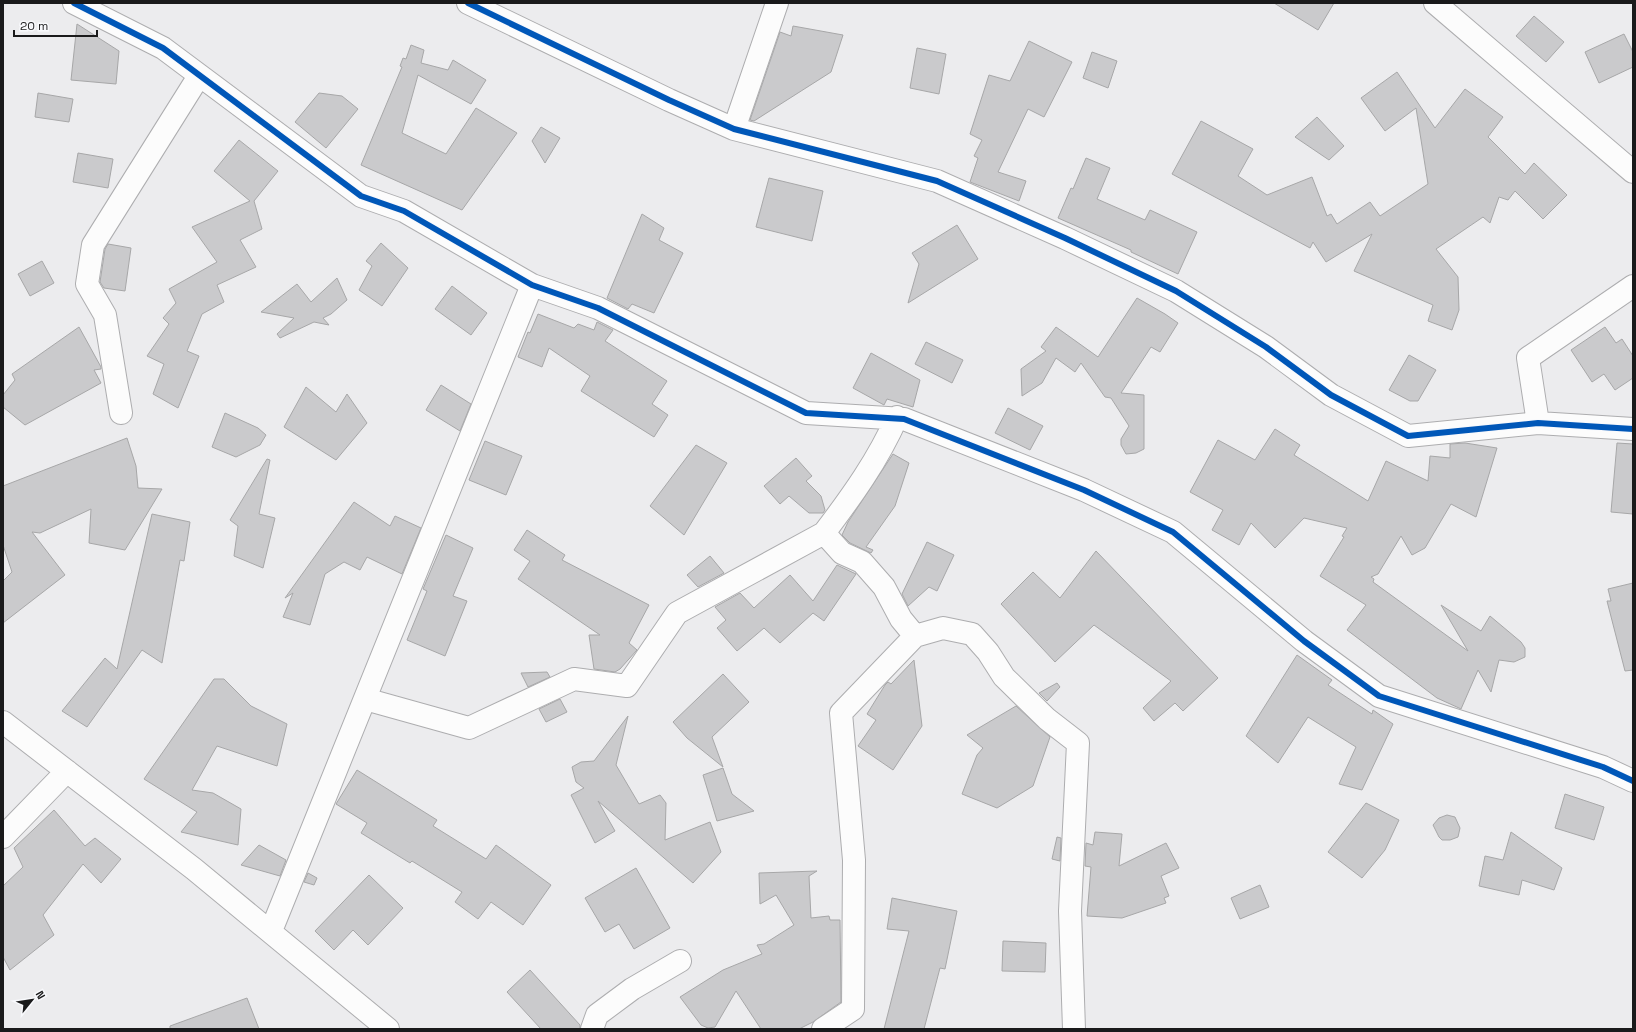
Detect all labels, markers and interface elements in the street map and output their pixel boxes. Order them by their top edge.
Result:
scale bar [14,12,97,38]
text: 20 m [20,18,48,34]
north arrow [12,980,52,1020]
text: N [33,988,49,1002]

